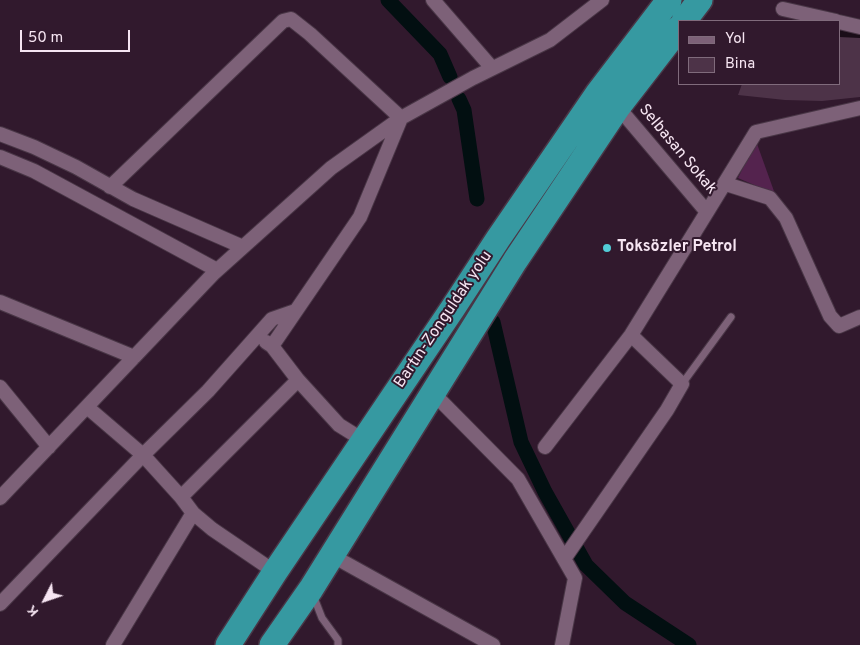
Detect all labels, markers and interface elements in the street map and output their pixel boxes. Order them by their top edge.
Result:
scale bar [22,20,132,52]
legend [678,20,840,85]
text: 50 m [28,29,63,48]
text: Yol [725,30,746,49]
text: Bina [725,55,755,74]
street label: Selbasan Sokak [634,101,720,199]
place label: Toksözler Petrol [617,238,737,258]
marker: Toksözler Petrol [601,242,613,254]
street label: Bartın-Zonguldak yolu [391,248,497,392]
north arrow [20,575,70,625]
text: K [24,601,43,619]

